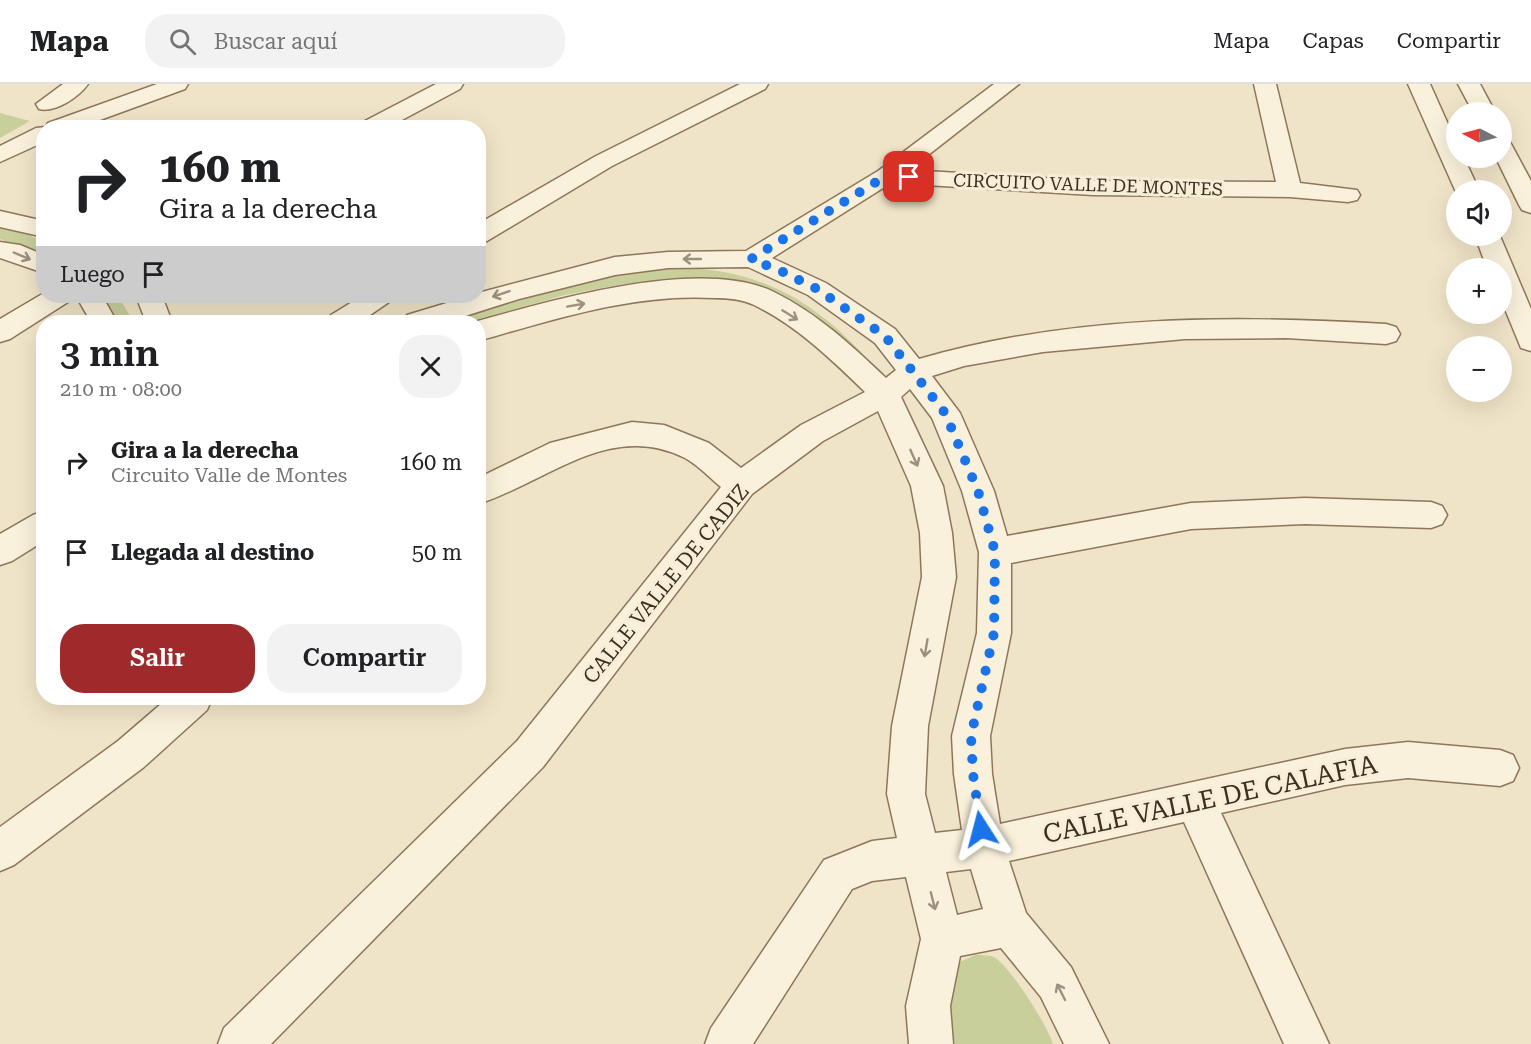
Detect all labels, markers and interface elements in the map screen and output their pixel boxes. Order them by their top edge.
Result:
search box [145,14,565,68]
text: Mapa [30,25,109,58]
icon: search [166,25,199,58]
text: Buscar aquí [214,29,338,54]
text: Mapa [1213,29,1269,53]
text: Capas [1302,29,1364,53]
text: Compartir [1397,29,1501,53]
north arrow [1446,102,1512,168]
map controls [1446,102,1512,402]
text: 160 m [159,143,281,192]
icon: right [60,144,138,222]
pin [883,151,934,202]
icon: arrive [892,160,925,193]
street label: CIRCUITO VALLE DE MONTES [953,169,1223,200]
button: sound [1446,180,1512,246]
text: Gira a la derecha [159,193,377,225]
one-way arrow [12,251,31,262]
one-way arrow [683,253,703,265]
icon: arrive [137,258,170,291]
button: + [1446,258,1512,324]
text: Luego [60,262,125,287]
one-way arrow [492,290,511,301]
one-way arrow [565,299,585,310]
one-way arrow [781,309,798,321]
text: 3 min [60,333,159,375]
button: close [399,335,462,398]
button: − [1446,336,1512,402]
text: 210 m · 08:00 [60,377,182,401]
text: Gira a la derecha [111,438,298,463]
icon: right [60,446,93,479]
one-way arrow [910,449,921,467]
text: 160 m [399,450,462,475]
text: Circuito Valle de Montes [111,463,347,487]
street label: CALLE VALLE DE CADIZ [578,480,754,688]
icon: arrive [60,536,93,569]
text: Llegada al destino [111,540,314,565]
text: 50 m [412,540,462,565]
button: Salir [60,624,255,693]
button: Compartir [267,624,462,693]
one-way arrow [920,638,931,658]
street label: CALLE VALLE DE CALAFIA [1040,749,1380,849]
position arrow [949,797,1013,861]
one-way arrow [927,891,939,910]
one-way arrow [1055,983,1066,1001]

